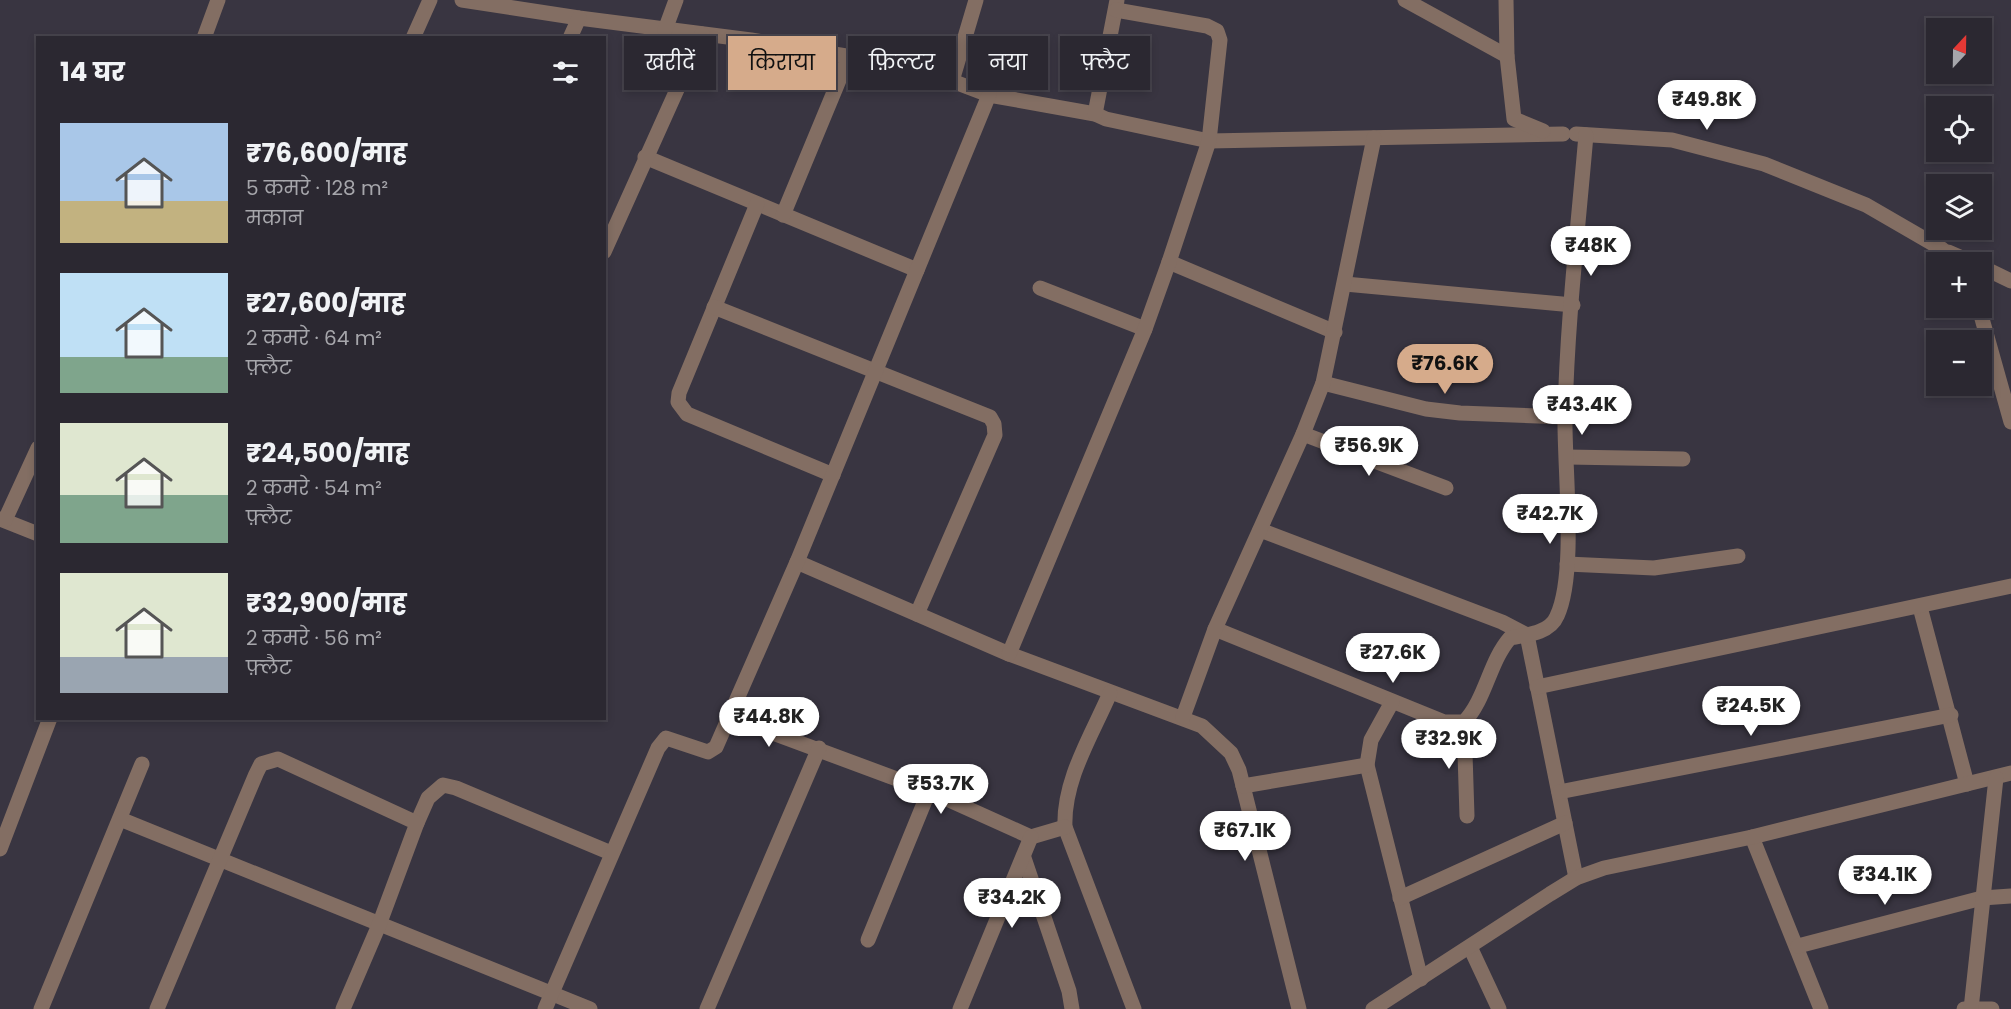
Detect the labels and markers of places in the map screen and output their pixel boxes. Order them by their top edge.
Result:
pin: ₹49.8K [1658,80,1756,131]
pin: ₹48K [1555,226,1627,277]
pin: ₹76.6K [1396,344,1494,395]
pin: ₹43.4K [1533,385,1631,436]
pin: ₹56.9K [1320,426,1418,477]
pin: ₹42.7K [1501,494,1599,545]
pin: ₹27.6K [1344,633,1442,684]
pin: ₹24.5K [1702,686,1800,737]
pin: ₹44.8K [720,697,818,748]
pin: ₹32.9K [1400,719,1498,770]
pin: ₹53.7K [892,764,990,815]
pin: ₹67.1K [1196,811,1294,862]
pin: ₹34.1K [1836,855,1934,906]
pin: ₹34.2K [963,878,1061,929]

